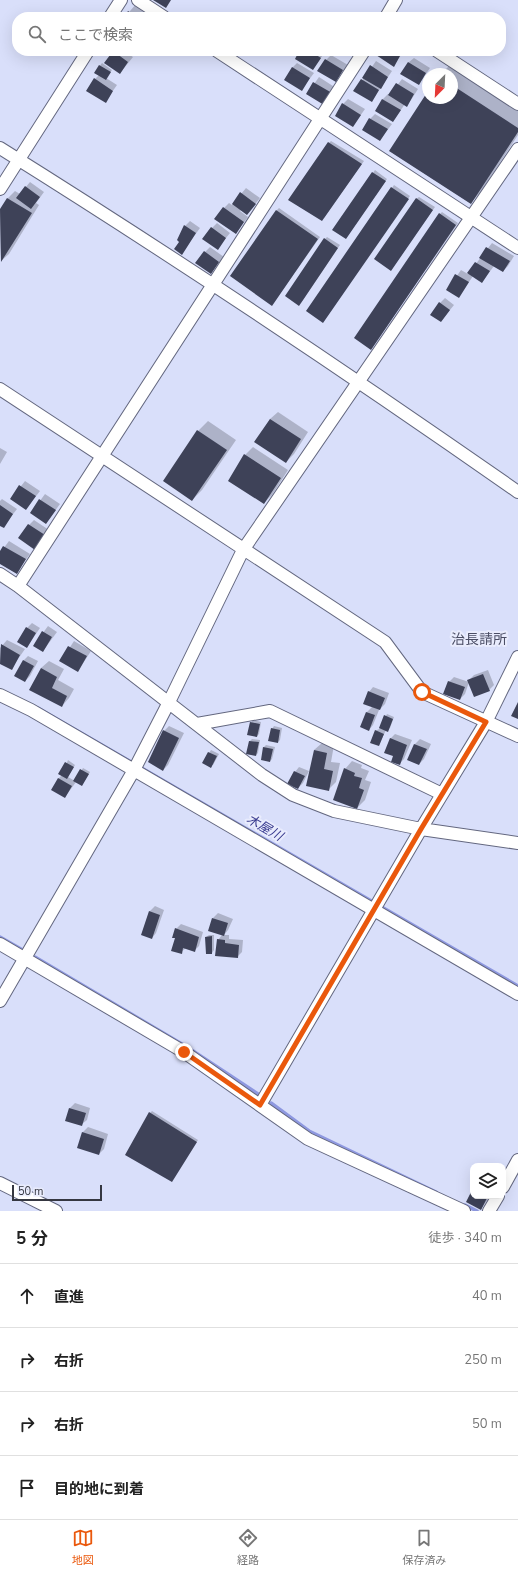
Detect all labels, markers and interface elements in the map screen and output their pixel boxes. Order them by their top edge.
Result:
search box [12,12,506,56]
icon: search [26,23,48,45]
text: ここで検索 [58,25,133,45]
north arrow [422,68,458,104]
district label: 治長請所 [451,630,507,649]
route start [413,683,431,701]
water label: 木屋川 [243,810,288,846]
route end [175,1043,193,1061]
map controls [470,1163,506,1199]
button: layers [470,1163,506,1199]
scale bar [12,1183,102,1202]
text: 50 m [18,1184,43,1199]
text: 5 分 [16,1227,48,1250]
text: 徒歩 · 340 m [428,1229,502,1247]
icon: ahead [16,1285,38,1307]
text: 直進 [54,1287,84,1307]
text: 40 m [472,1287,502,1305]
icon: right [16,1349,38,1371]
text: 右折 [54,1351,84,1371]
text: 250 m [464,1351,502,1369]
icon: right [16,1413,38,1435]
text: 右折 [54,1415,84,1435]
text: 50 m [472,1415,502,1433]
icon: arrive [16,1477,38,1499]
text: 目的地に到着 [54,1479,144,1499]
tab: 地図 [72,1527,94,1568]
tab: 経路 [237,1527,259,1568]
tab: 保存済み [402,1527,446,1568]

